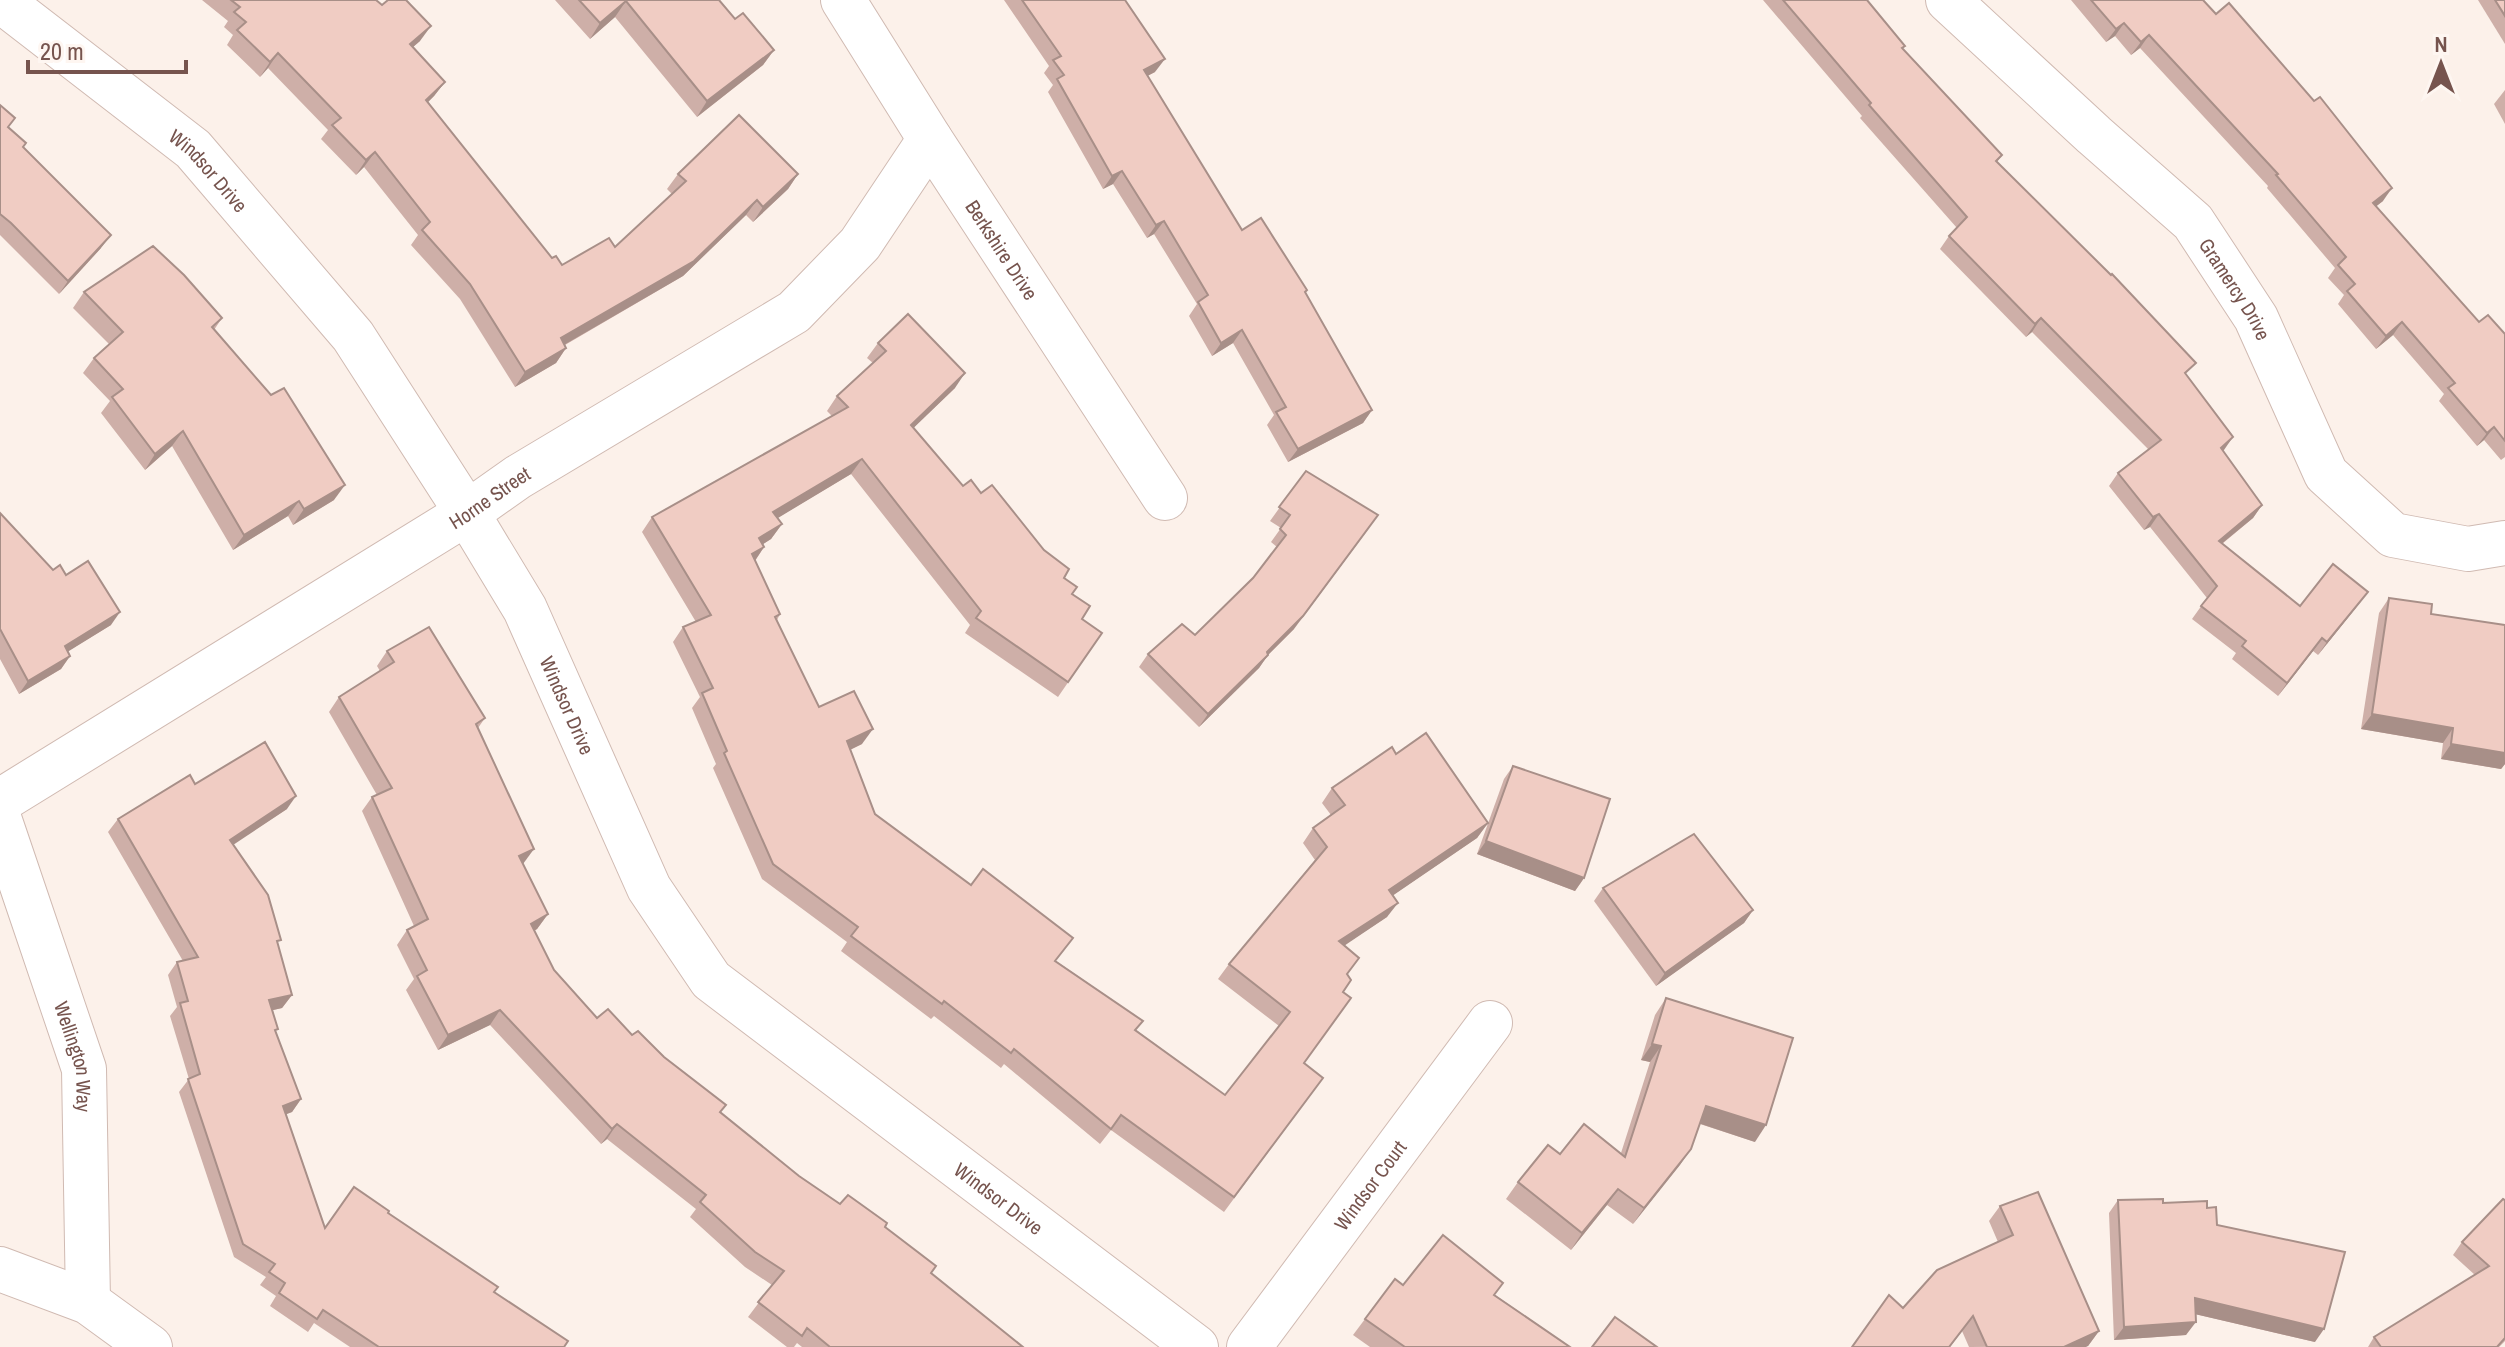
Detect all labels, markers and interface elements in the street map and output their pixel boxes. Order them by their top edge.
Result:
scale bar [28,24,186,74]
north arrow [2401,24,2481,104]
text: N [2434,29,2448,59]
text: 20 m [40,35,84,67]
street label: Windsor Drive [164,122,254,218]
street label: Berkshire Drive [960,194,1045,305]
street label: Gramercy Drive [2193,233,2277,344]
street label: Horne Street [444,459,535,535]
street label: Windsor Drive [534,652,601,759]
street label: Wellington Way [48,998,98,1113]
street label: Windsor Court [1327,1134,1412,1235]
street label: Windsor Drive [949,1156,1049,1240]

